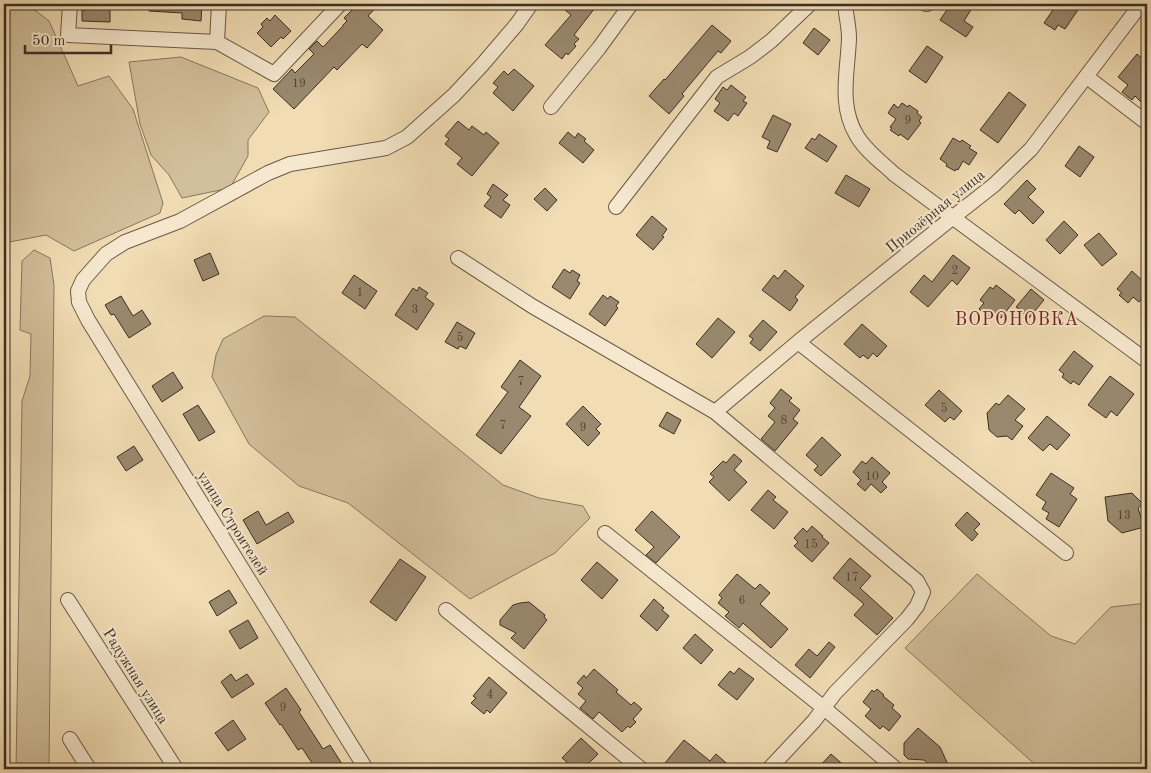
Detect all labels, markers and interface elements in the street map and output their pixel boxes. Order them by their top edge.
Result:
scale bar [25,22,111,54]
text: 50 m [32,34,66,49]
house number: 19 [292,78,306,90]
house number: 9 [905,115,911,127]
street label: Приозёрная улица [884,167,989,256]
house number: 2 [952,265,958,277]
house number: 1 [357,287,363,299]
house number: 3 [412,304,418,316]
district label: ВОРОНОВКА [955,311,1079,329]
house number: 5 [457,331,464,344]
house number: 7 [518,376,524,388]
house number: 5 [941,402,948,415]
house number: 8 [781,415,788,427]
house number: 7 [500,420,506,432]
house number: 9 [580,422,586,434]
street label: улица Строителей [194,469,270,578]
house number: 10 [865,471,879,483]
house number: 13 [1117,510,1131,522]
house number: 15 [804,538,818,551]
house number: 17 [845,572,859,584]
house number: 6 [739,595,746,607]
street label: Радужная улица [99,627,170,728]
house number: 4 [487,689,494,701]
house number: 9 [280,702,286,714]

